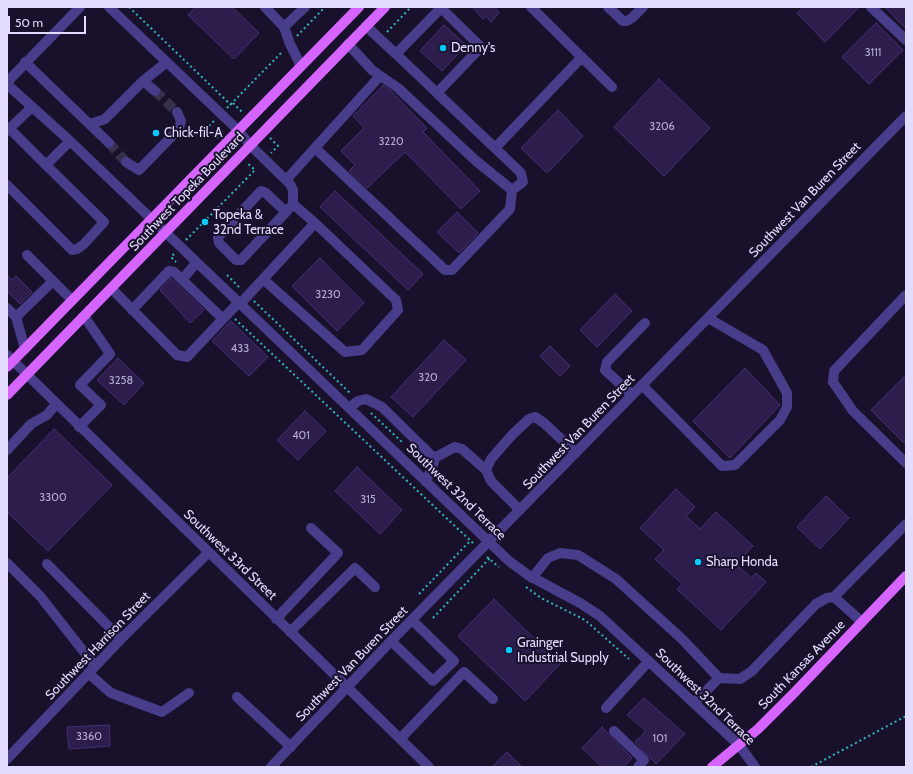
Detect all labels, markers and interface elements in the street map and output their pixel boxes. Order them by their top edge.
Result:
scale bar [10,8,88,34]
text: 50 m [15,15,43,30]
place label: Denny's [451,40,495,56]
marker: Denny's [438,43,448,53]
house number: 3111 [865,46,881,60]
house number: 3206 [649,120,675,134]
place label: Chick-fil-A [164,125,222,141]
marker: Chick-fil-A [151,128,161,138]
street label: Southwest Topeka Boulevard [126,130,248,254]
house number: 3220 [378,135,404,149]
street label: Southwest Van Buren Street [746,139,864,261]
place label: Topeka & 32nd Terrace [213,207,284,238]
marker: Topeka & 32nd Terrace [200,217,210,227]
house number: 3230 [315,288,341,302]
house number: 433 [231,342,249,356]
house number: 320 [418,371,438,385]
street label: Southwest Van Buren Street [520,371,638,493]
house number: 3258 [109,374,133,388]
house number: 401 [292,429,310,443]
street label: Southwest 32nd Terrace [403,440,509,544]
house number: 3300 [39,491,67,505]
house number: 315 [360,493,376,507]
street label: Southwest 33rd Street [180,507,280,603]
place label: Sharp Honda [706,554,778,570]
marker: Sharp Honda [693,557,703,567]
street label: Southwest Harrison Street [42,589,154,703]
street label: Southwest Van Buren Street [293,603,411,725]
street label: South Kansas Avenue [755,617,849,713]
place label: Grainger Industrial Supply [517,635,609,666]
marker: Grainger Industrial Supply [504,645,514,655]
street label: Southwest 32nd Terrace [652,645,758,749]
house number: 3360 [76,730,102,744]
house number: 101 [653,732,667,746]

